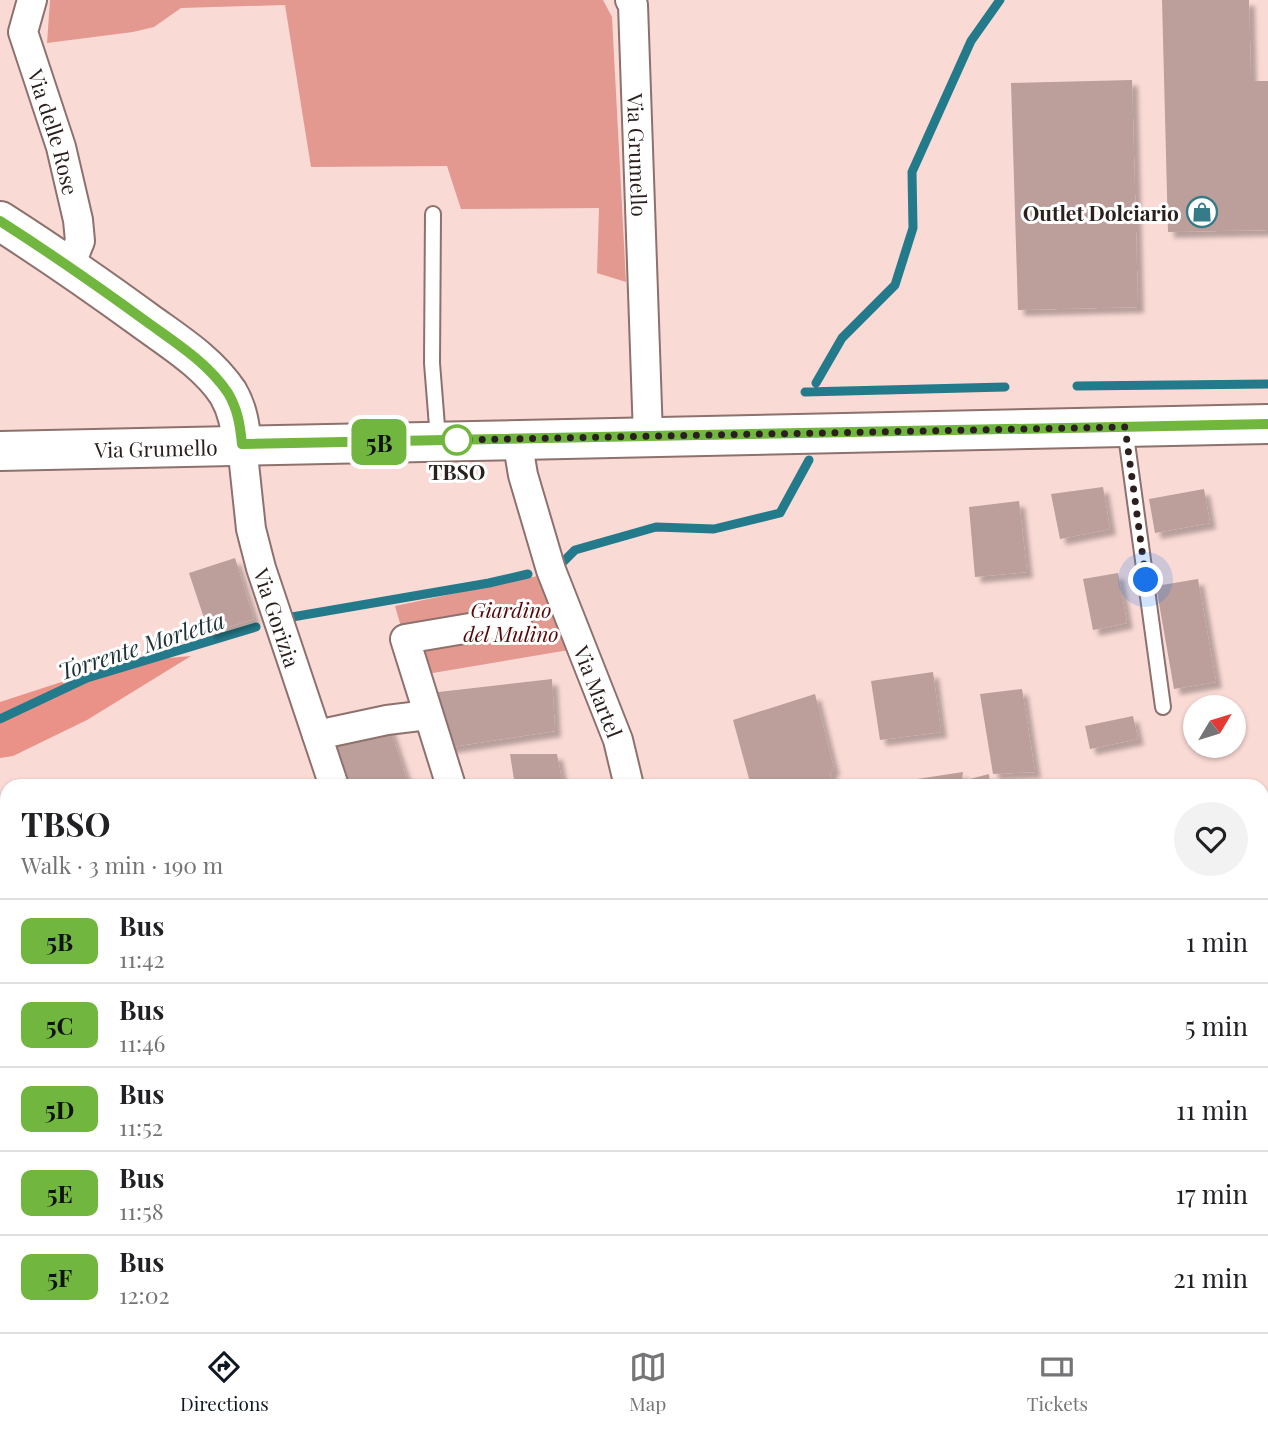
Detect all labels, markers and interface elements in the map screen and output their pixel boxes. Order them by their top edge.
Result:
street label: Via delle Rose [22,64,86,198]
street label: Via Grumello [622,92,654,217]
shop icon: Outlet Dolciario [1185,195,1219,229]
place label: Outlet Dolciario [1023,198,1179,226]
line badge: 5B [348,419,410,465]
marker: TBSO [442,425,472,455]
text: 5B [365,426,393,458]
street label: Via Grumello [93,432,218,463]
place label: TBSO [428,457,486,485]
your location [1128,562,1163,597]
street label: Via Gorizia [248,563,307,671]
park label: Giardino del Mulino [463,595,559,647]
water label: Torrente Morletta [54,603,228,687]
street label: Via Martel [568,640,630,741]
north arrow [1183,695,1246,758]
map controls [1183,695,1246,758]
text: TBSO [21,801,111,845]
button: heart [1174,802,1248,876]
text: Walk · 3 min · 190 m [21,849,223,880]
text: Bus [119,908,164,943]
text: 1 min [1186,924,1248,959]
text: 5B [46,925,73,957]
text: 11:42 [119,943,165,974]
text: Bus [119,992,164,1027]
text: 5 min [1185,1008,1248,1043]
text: 5C [46,1009,73,1041]
text: 11:46 [119,1027,165,1058]
text: Bus [119,1076,164,1111]
text: 11 min [1176,1092,1248,1127]
text: 5D [45,1093,74,1125]
text: 11:52 [119,1111,163,1142]
text: Bus [119,1160,164,1195]
text: 17 min [1175,1176,1248,1211]
text: 5E [46,1177,73,1209]
text: 11:58 [119,1195,164,1226]
text: Bus [119,1244,164,1279]
text: 21 min [1173,1260,1248,1295]
text: 5F [47,1261,72,1293]
text: 12:02 [119,1279,169,1310]
tab: Directions [180,1348,269,1416]
tab: Map [629,1348,667,1416]
tab: Tickets [1027,1348,1088,1416]

